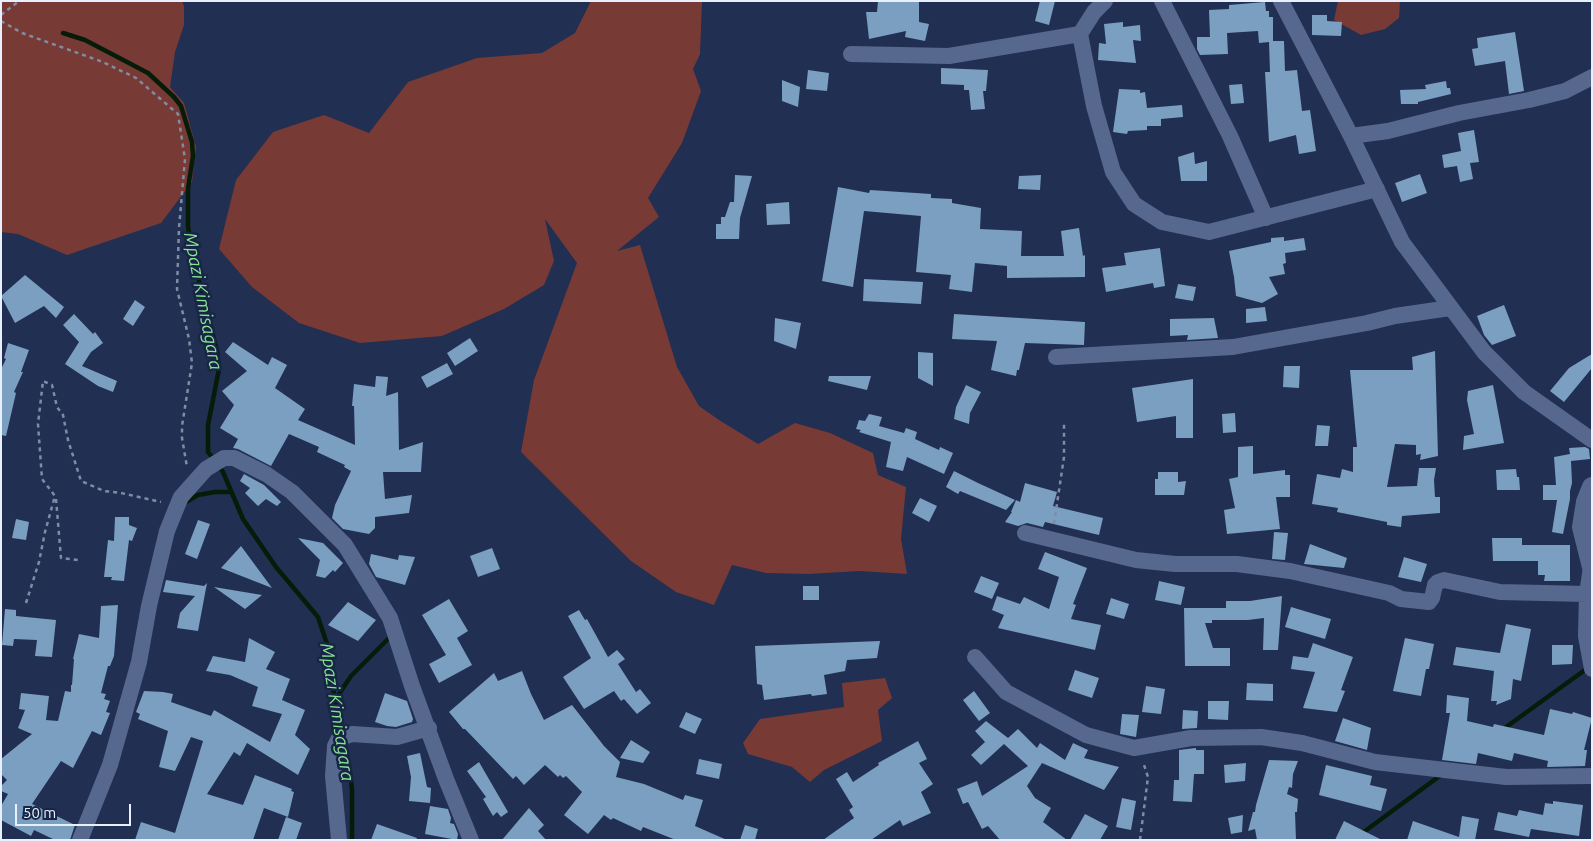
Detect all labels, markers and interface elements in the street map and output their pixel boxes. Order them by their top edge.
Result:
water label: Mpazi Kimisagara [179,230,227,372]
water label: Mpazi Kimisagara [315,641,359,783]
scale bar [18,794,134,826]
text: 50 m [23,804,56,821]

